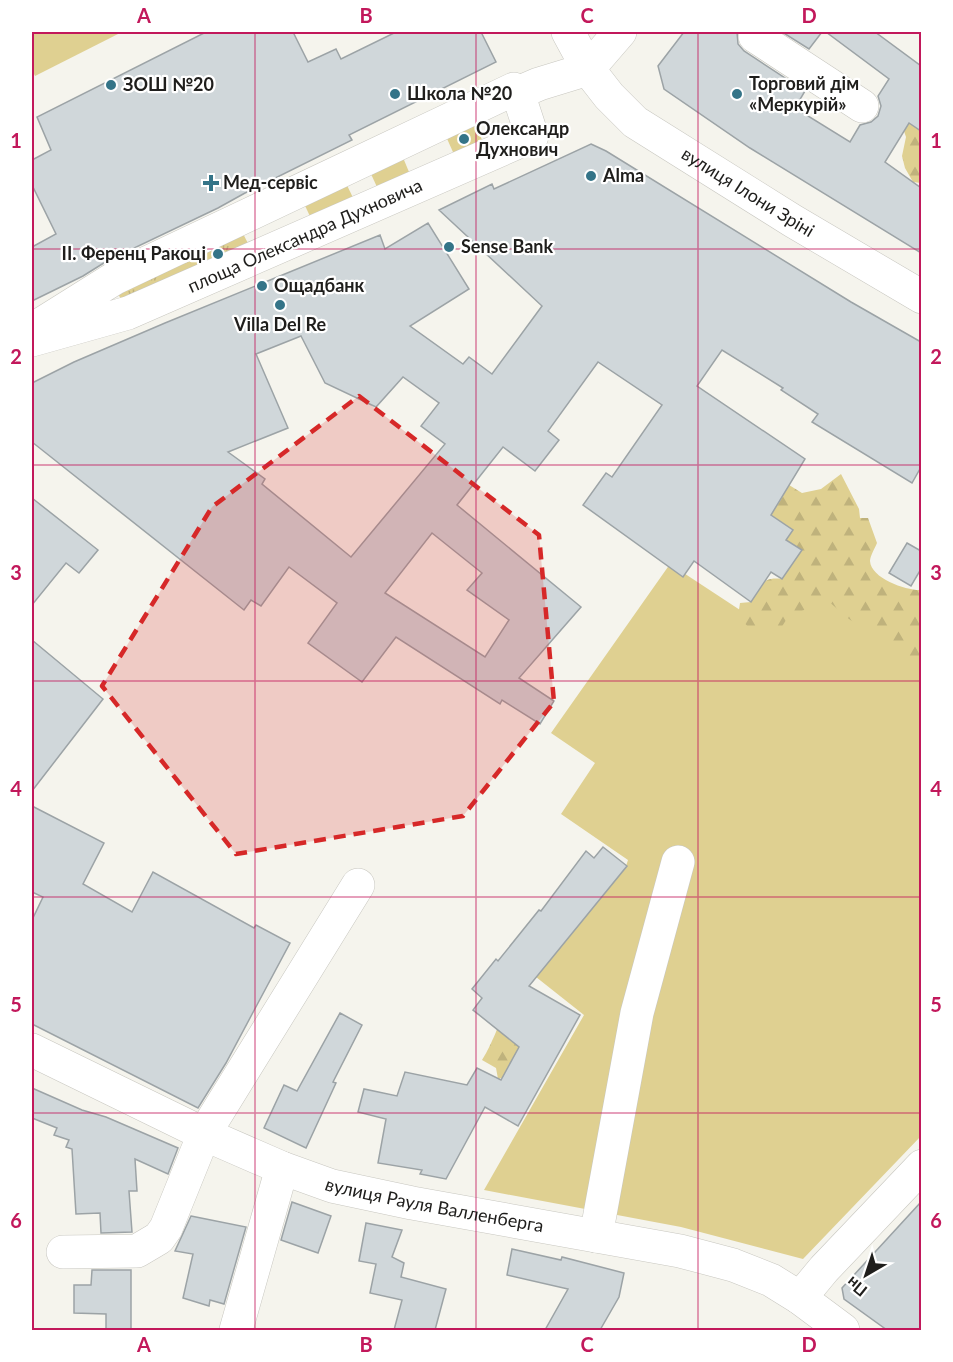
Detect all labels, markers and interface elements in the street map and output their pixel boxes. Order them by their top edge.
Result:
text: A [136,3,151,27]
text: B [359,3,373,27]
text: C [580,3,594,27]
text: D [801,3,817,27]
place label: Торговий дім «Меркурій» [749,72,859,115]
place label: ЗОШ №20 [123,73,214,95]
marker: ЗОШ №20 [104,78,118,92]
place label: Школа №20 [407,82,512,104]
marker: Школа №20 [388,87,402,101]
marker: Торговий дім «Меркурій» [730,87,744,101]
place label: Олександр Духнович [476,117,569,160]
text: 1 [10,128,22,152]
text: 1 [930,128,942,152]
marker: Олександр Духнович [457,132,471,146]
street label: вулиця Ілони Зріні [678,142,819,241]
place label: Alma [602,164,644,186]
marker: Alma [584,169,598,183]
place label: Мед-сервіс [223,171,318,193]
street label: площа Олександра Духновича [184,173,425,297]
marker: Мед-сервіс [204,176,218,190]
place label: Sense Bank [461,235,554,257]
marker: Sense Bank [442,240,456,254]
place label: II. Ференц Ракоці [62,242,206,264]
marker: II. Ференц Ракоці [211,247,225,261]
place label: Ощадбанк [274,274,365,296]
marker: Ощадбанк [255,279,269,293]
marker: Villa Del Re [273,298,287,312]
place label: Villa Del Re [233,313,326,335]
text: 2 [10,344,22,368]
text: 2 [930,344,942,368]
text: 3 [10,560,22,584]
text: 3 [930,560,942,584]
text: 4 [10,776,22,800]
text: 4 [930,776,942,800]
text: 5 [10,992,22,1016]
text: 5 [930,992,942,1016]
street label: вулиця Рауля Валленберга [322,1173,545,1236]
text: 6 [10,1208,22,1232]
text: 6 [930,1208,942,1232]
north arrow [836,1245,896,1305]
text: Пн [842,1273,870,1301]
text: A [136,1332,151,1356]
text: B [359,1332,373,1356]
text: C [580,1332,594,1356]
text: D [801,1332,817,1356]

